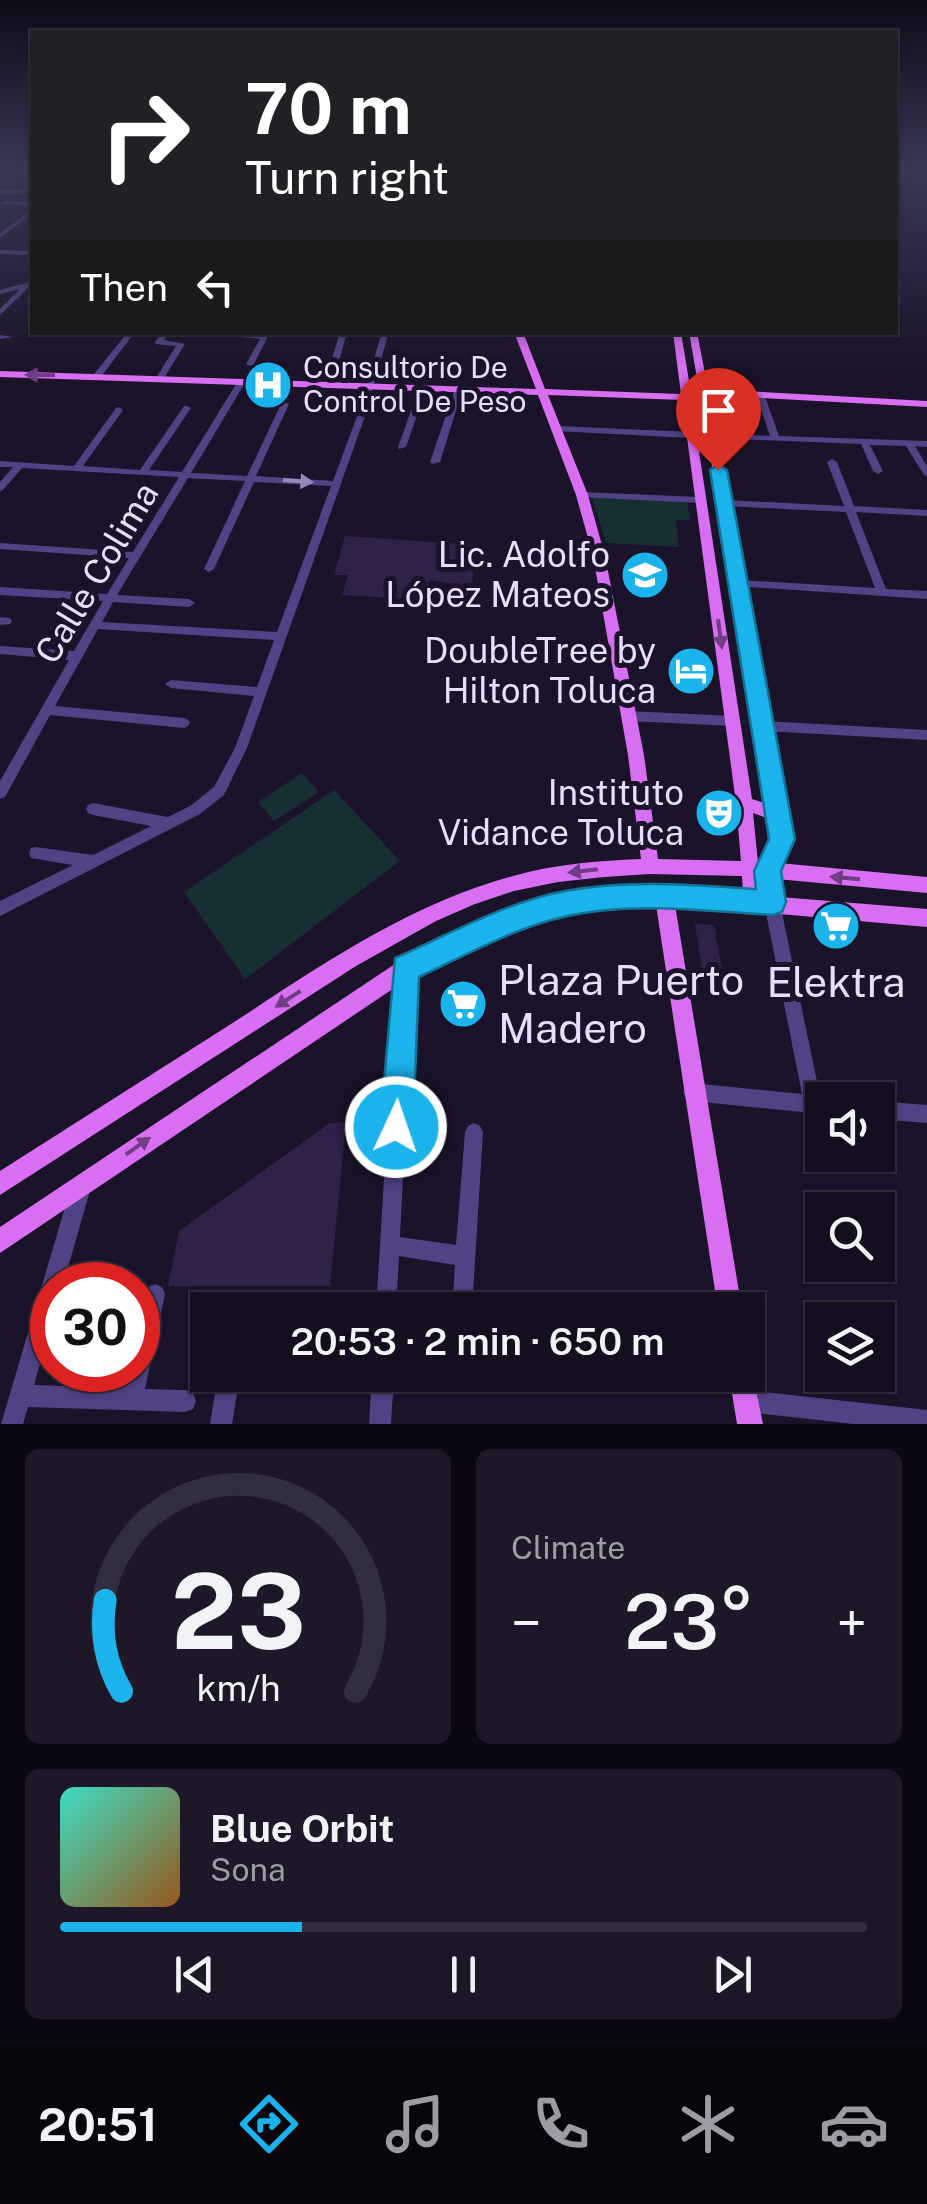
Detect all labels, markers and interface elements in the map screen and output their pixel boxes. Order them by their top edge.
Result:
text: 70 m [245,67,412,150]
icon: right [80,70,210,200]
text: Turn right [245,151,449,204]
icon: left [188,260,243,315]
text: Then [80,265,168,310]
place label: Consultorio De Control De Peso [303,349,527,419]
hospital icon: Consultorio De Control De Peso [242,359,294,411]
one-way arrow [23,366,55,382]
pin [676,368,761,471]
icon: arrive [691,383,746,438]
one-way arrow [282,473,314,489]
street label: Calle Colima [27,475,167,671]
place label: Lic. Adolfo López Mateos [385,534,610,615]
school or university icon: Lic. Adolfo López Mateos [619,549,671,601]
one-way arrow [713,618,729,650]
place label: DoubleTree by Hilton Toluca [424,630,656,711]
hotel icon: DoubleTree by Hilton Toluca [665,645,717,697]
place label: Instituto Vidance Toluca [438,772,684,853]
theatre icon: Instituto Vidance Toluca [693,787,745,839]
one-way arrow [567,863,598,879]
one-way arrow [829,870,861,886]
supermarket icon: Elektra [810,900,862,952]
place label: Plaza Puerto Madero [498,955,744,1052]
place label: Elektra [766,957,906,1006]
supermarket icon: Plaza Puerto Madero [437,978,489,1030]
one-way arrow [274,989,301,1007]
position arrow [344,1075,448,1179]
map controls [805,1082,895,1392]
button: sound [805,1082,895,1172]
one-way arrow [125,1137,152,1156]
button: search [805,1192,895,1282]
speed limit sign: 30 [30,1262,160,1392]
button: layers [805,1302,895,1392]
text: 20:53 · 2 min · 650 m [290,1319,665,1364]
text: Climate [511,1529,625,1566]
text: 23 [170,1550,306,1672]
text: 23° [624,1578,754,1666]
text: − [511,1591,542,1655]
text: + [836,1591,867,1655]
text: km/h [196,1667,280,1709]
text: Blue Orbit [210,1806,394,1851]
text: Sona [210,1851,286,1888]
icon: previous [167,1947,222,2002]
icon: pause [436,1947,491,2002]
icon: next [705,1947,760,2002]
icon: directions [234,2089,304,2159]
icon: music [380,2089,450,2159]
icon: phone [526,2089,596,2159]
icon: climate [673,2089,743,2159]
icon: car [819,2089,889,2159]
text: 20:51 [38,2098,157,2151]

